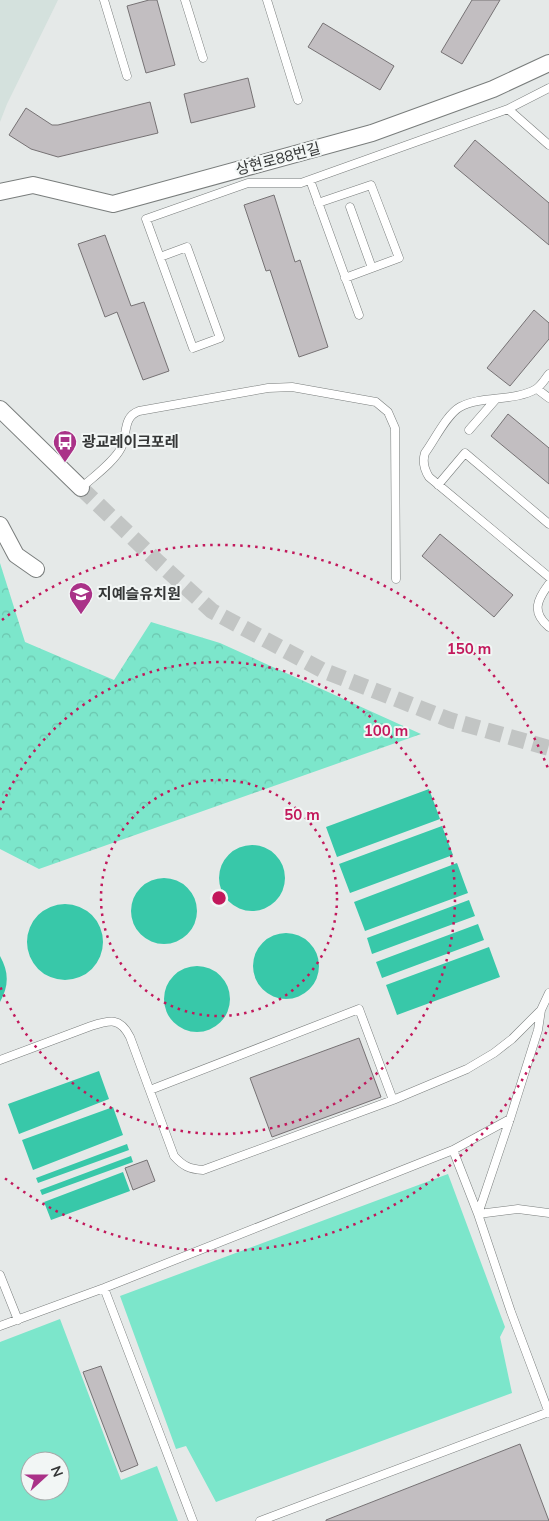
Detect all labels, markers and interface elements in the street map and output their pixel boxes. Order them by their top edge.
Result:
street label: 상현로88번길 [233,138,322,179]
bus stop icon: 광교레이크포레 [52,429,78,463]
place label: 광교레이크포레 [82,432,179,451]
school or university icon: 지예슬유치원 [68,581,94,615]
place label: 지예슬유치원 [98,584,181,603]
text: 150 m [447,639,491,658]
text: 100 m [364,721,408,740]
text: 50 m [284,805,320,824]
centre of rings [210,889,228,907]
north arrow [20,1451,70,1501]
text: N [47,1463,67,1480]

